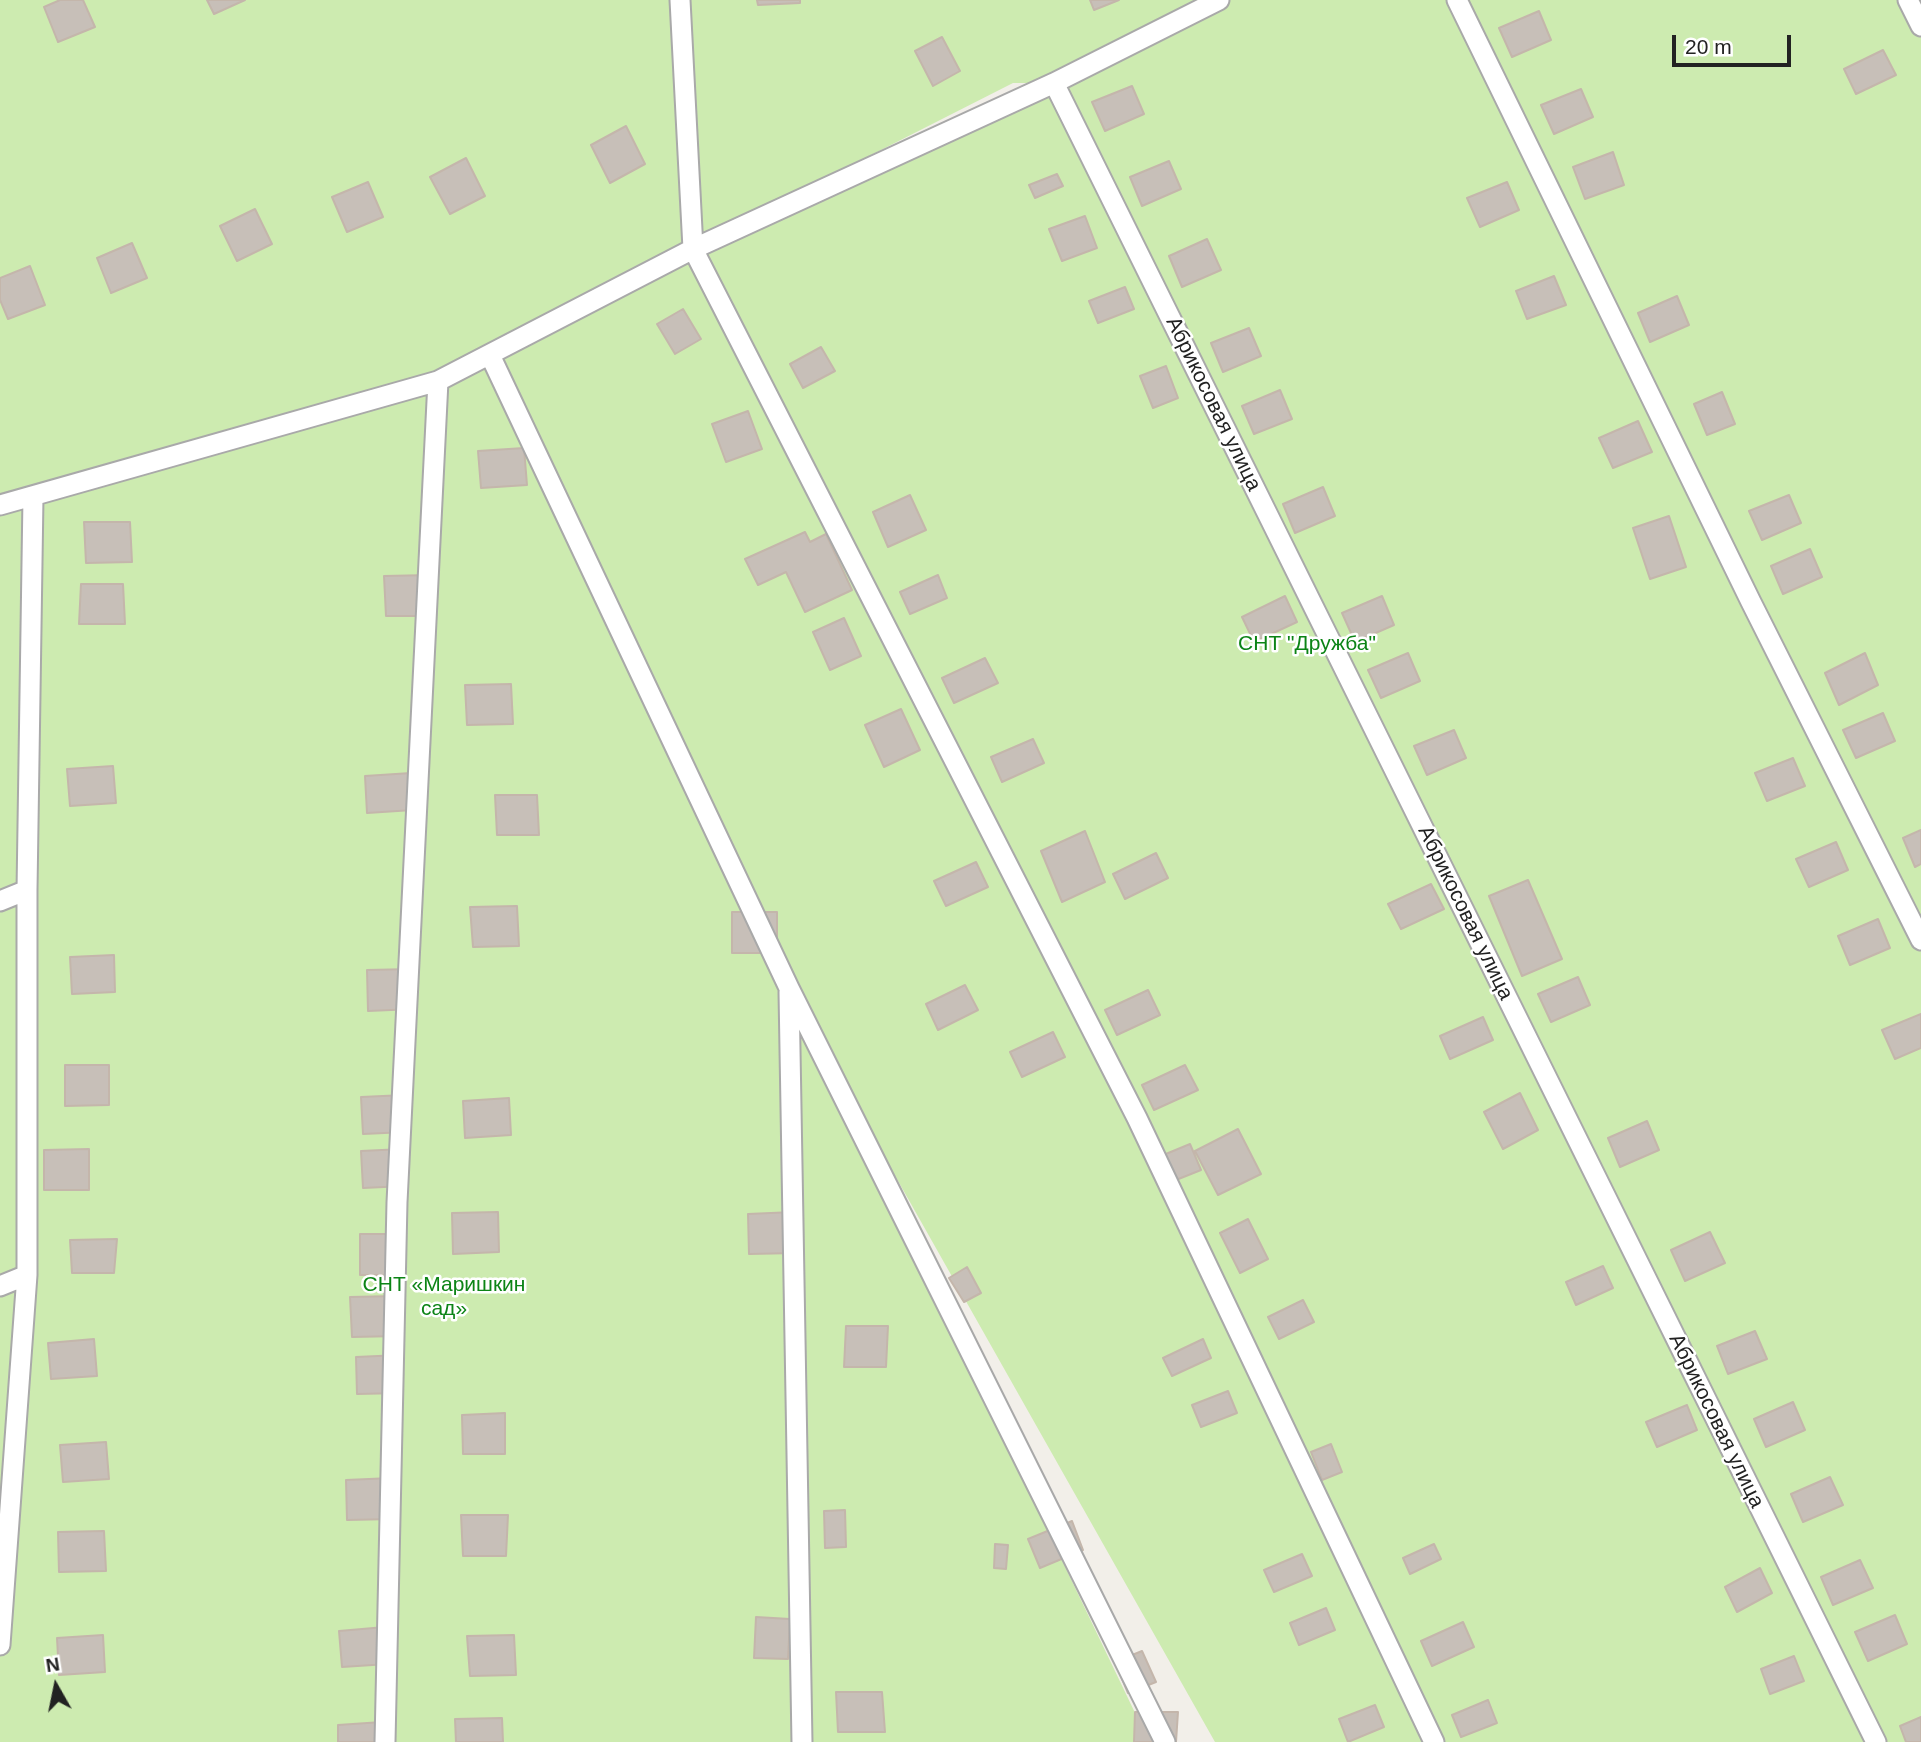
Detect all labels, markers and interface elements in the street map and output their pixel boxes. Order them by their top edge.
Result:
scale bar [1676,21,1795,65]
text: 20 m [1685,35,1732,58]
street label: Абрикосовая улица [1160,313,1266,495]
park label: СНТ "Дружба" [1238,631,1376,657]
street label: Абрикосовая улица [1412,822,1518,1004]
park label: СНТ «Маришкин сад» [363,1272,525,1322]
street label: Абрикосовая улица [1663,1330,1769,1512]
north arrow [21,1651,91,1721]
text: N [44,1653,61,1676]

